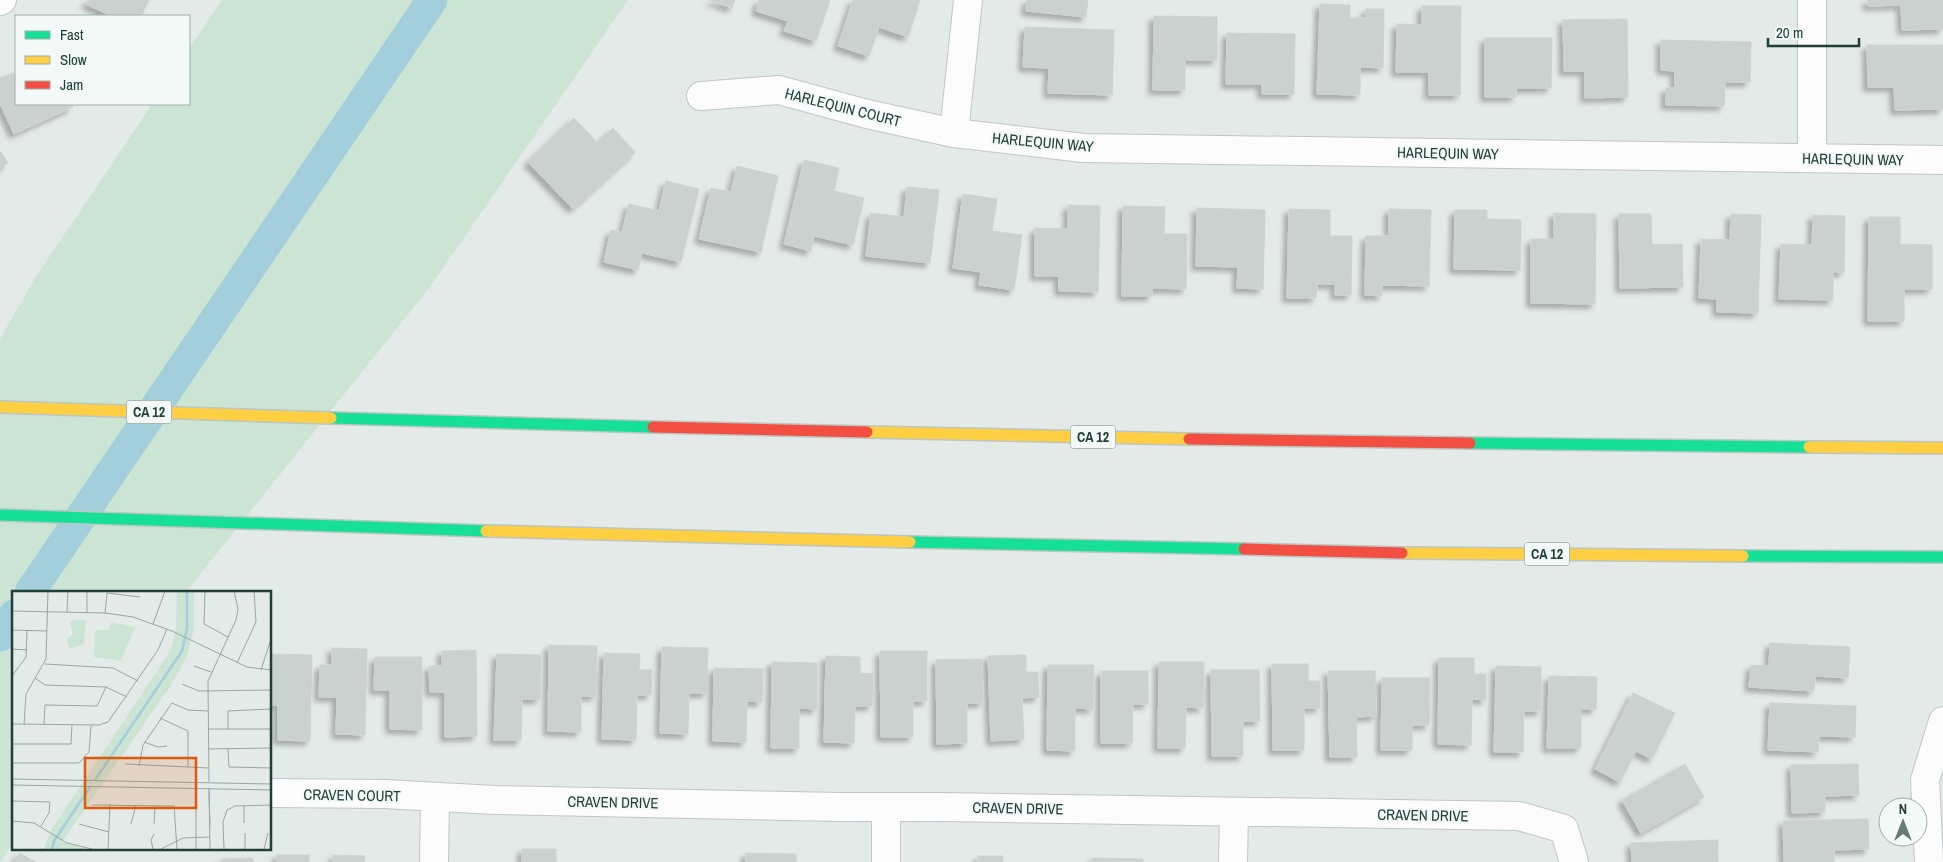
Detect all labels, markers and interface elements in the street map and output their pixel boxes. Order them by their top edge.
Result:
legend [15,15,190,105]
scale bar [1768,15,1859,47]
text: 20 m [1776,22,1803,43]
text: Fast [60,24,84,45]
text: Slow [60,49,87,70]
text: Jam [60,74,83,95]
street label: HARLEQUIN COURT [783,82,904,132]
street label: HARLEQUIN WAY [991,127,1095,157]
street label: HARLEQUIN WAY [1397,142,1500,164]
street label: HARLEQUIN WAY [1802,148,1905,170]
road number: CA 12 [126,401,172,424]
road number: CA 12 [1070,426,1116,448]
road number: CA 12 [1524,542,1570,566]
inset map [12,591,271,850]
street label: CRAVEN COURT [303,784,401,806]
street label: CRAVEN DRIVE [567,791,659,813]
street label: CRAVEN DRIVE [972,797,1064,819]
north arrow [1878,797,1928,847]
text: N [1899,800,1907,818]
street label: CRAVEN DRIVE [1377,804,1469,826]

